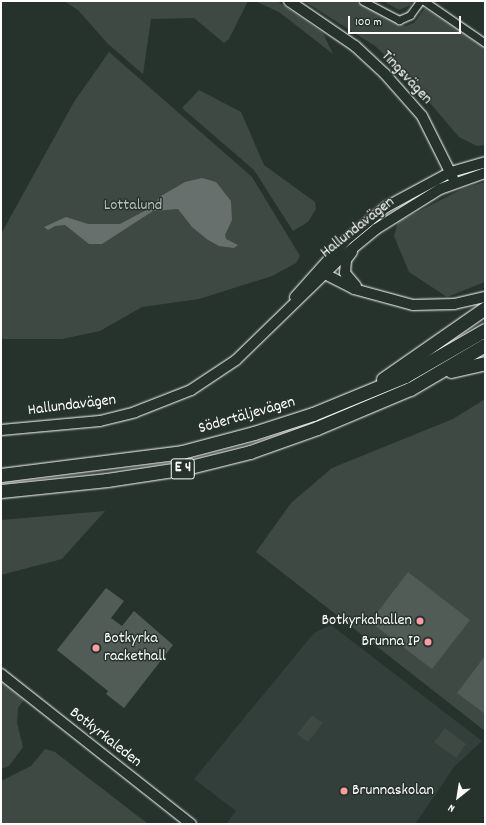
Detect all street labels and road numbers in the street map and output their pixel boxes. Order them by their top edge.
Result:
street label: Tingsvägen [376,47,436,109]
street label: Hallundavägen [317,193,399,263]
street label: Hallundavägen [27,391,117,421]
street label: Södertäljevägen [196,393,298,439]
road number: E 4 [170,456,196,482]
street label: Botkyrkaleden [65,704,145,772]

